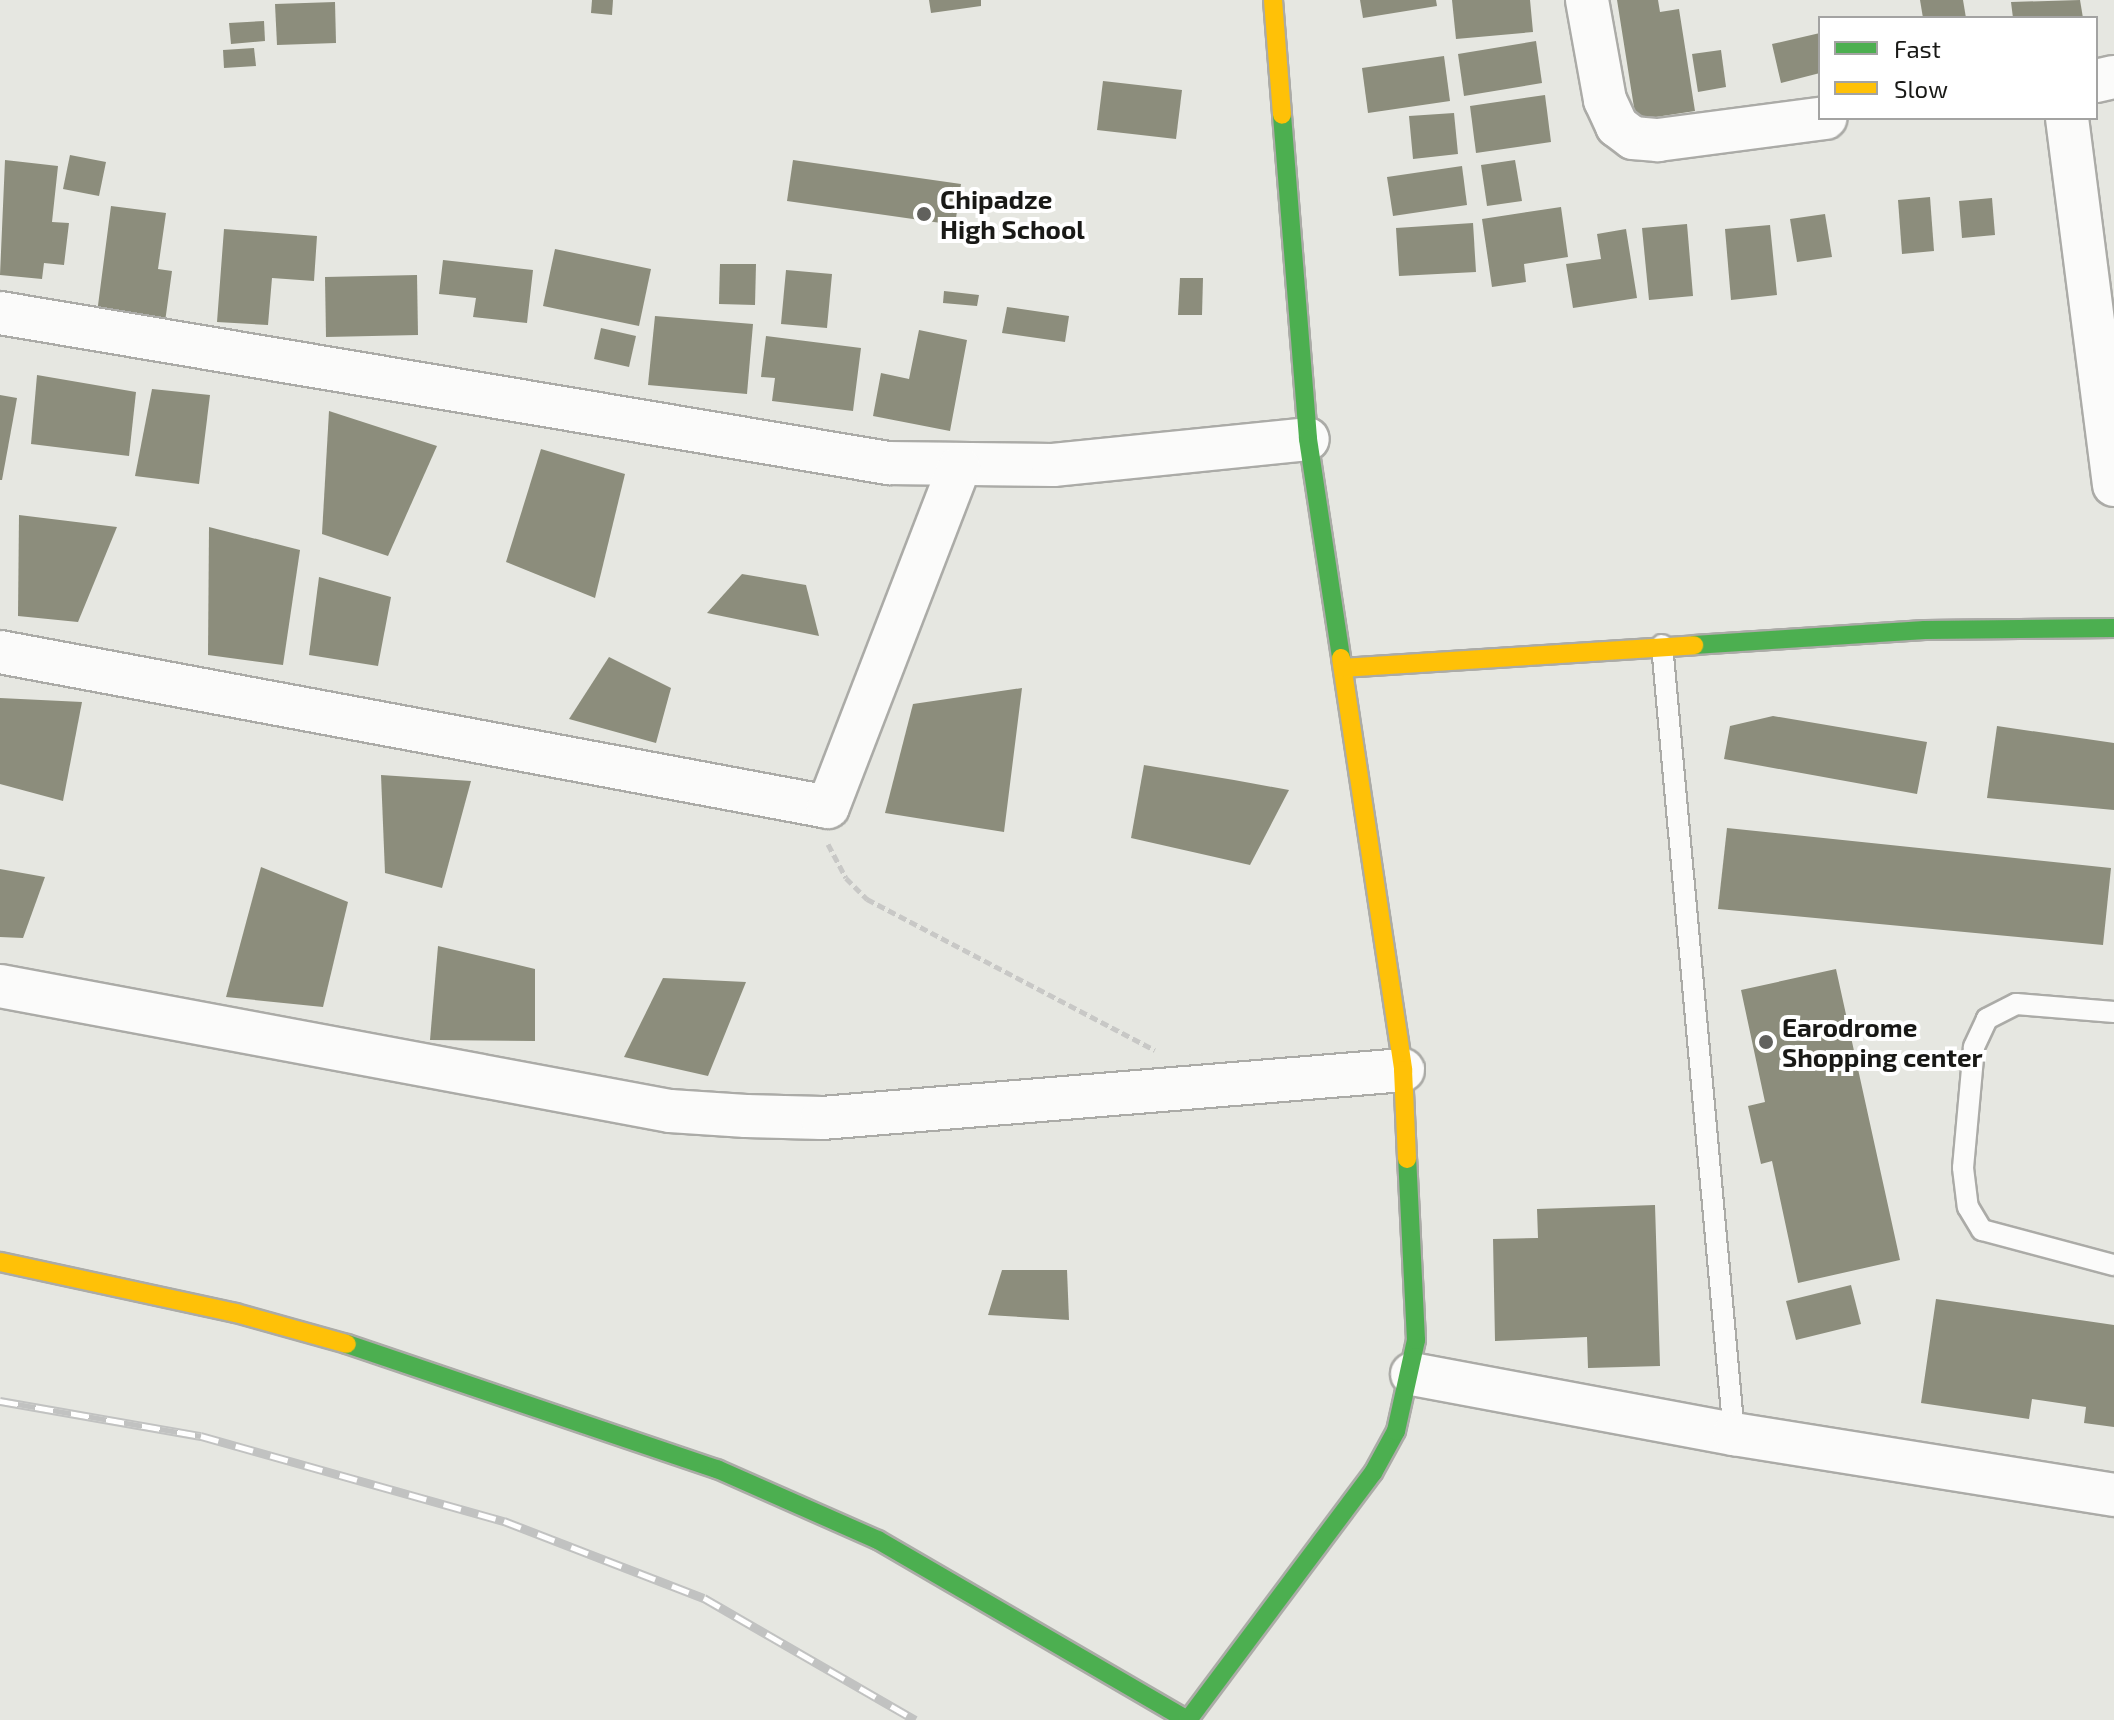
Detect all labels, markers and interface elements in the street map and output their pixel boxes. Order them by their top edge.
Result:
legend [1818,16,2098,120]
text: Fast [1894,34,1941,63]
text: Slow [1894,74,1948,103]
place label: Chipadze High School [940,183,1085,244]
marker: Chipadze High School [915,205,933,223]
place label: Earodrome Shopping center [1782,1011,1983,1072]
marker: Earodrome Shopping center [1757,1033,1775,1051]

